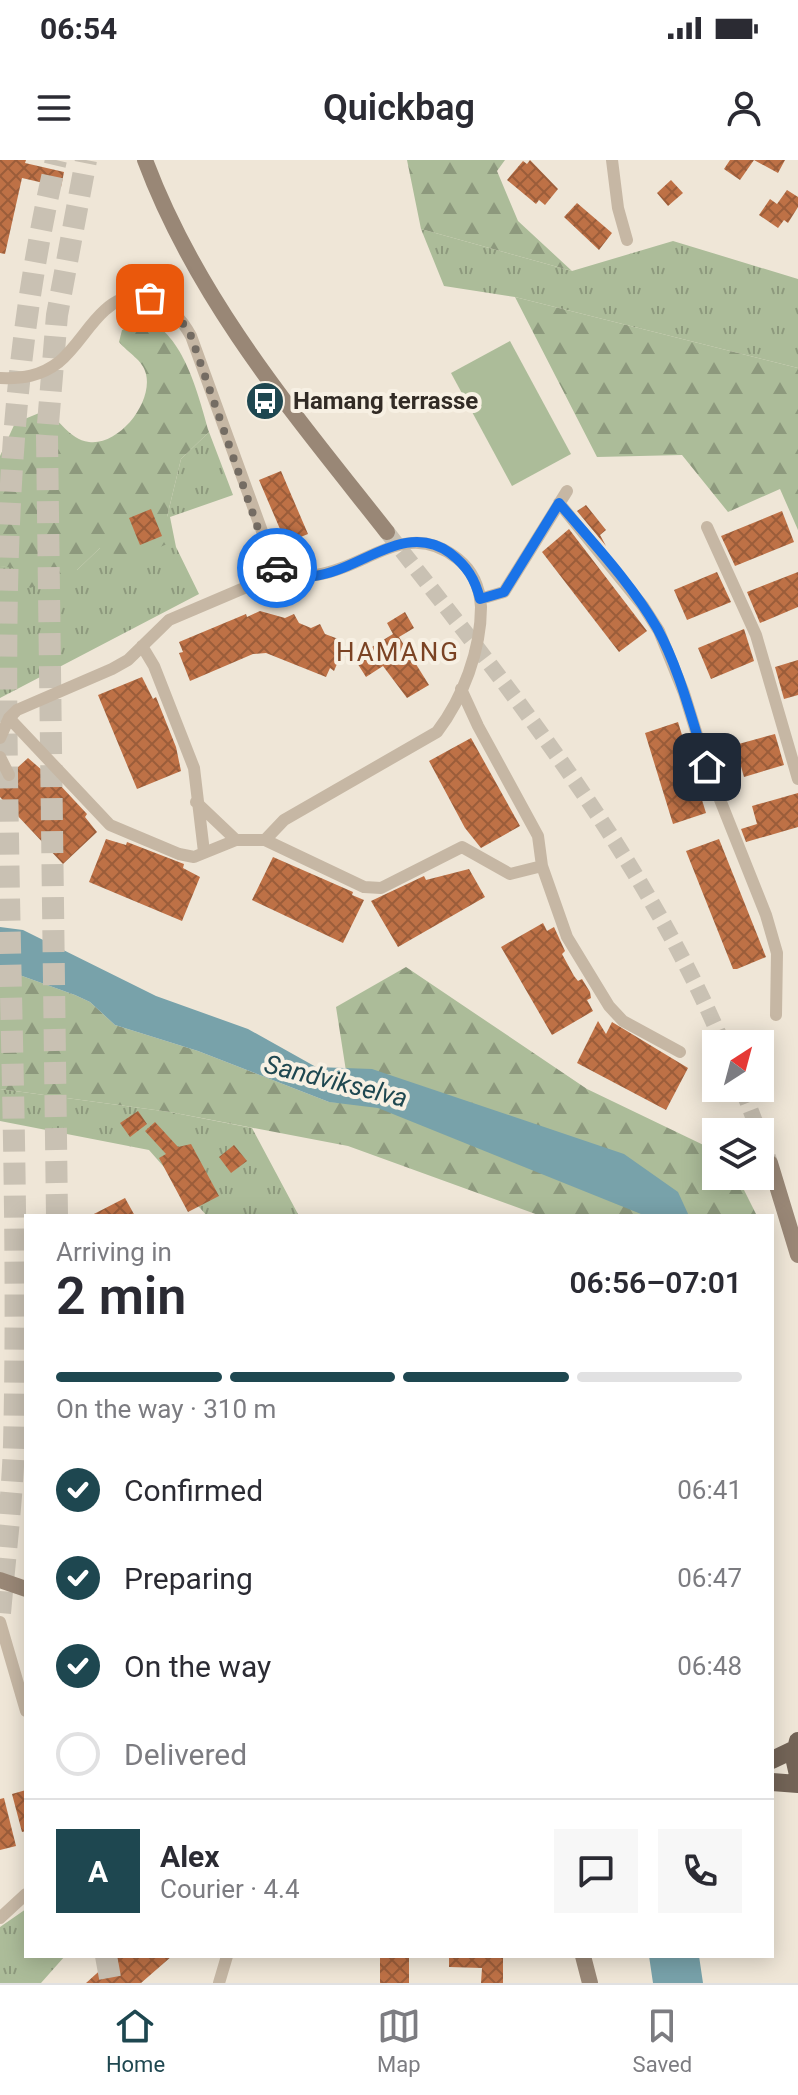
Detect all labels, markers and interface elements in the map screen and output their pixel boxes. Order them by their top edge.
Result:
text: 06:54 [40,11,117,46]
icon: menu [32,86,76,130]
icon: person [722,86,766,130]
text: Quickbag [323,87,475,129]
pin [116,264,184,332]
icon: bag [128,276,172,320]
bus stop icon: Hamang terrasse [244,380,286,422]
place label: Hamang terrasse [293,387,478,415]
courier [237,528,317,608]
icon: car [255,546,299,590]
district label: HAMANG [336,637,460,667]
pin [673,733,741,801]
icon: home [685,745,729,789]
north arrow [702,1030,774,1102]
map controls [702,1030,774,1190]
water label: Sandvikselva [261,1049,411,1113]
button: layers [702,1118,774,1190]
text: Arriving in [56,1237,172,1267]
text: 06:56–07:01 [569,1265,742,1300]
text: 2 min [56,1266,186,1327]
text: On the way · 310 m [56,1394,276,1424]
icon: check [56,1468,100,1512]
text: Confirmed [124,1473,263,1508]
text: 06:41 [677,1475,742,1505]
icon: check [56,1556,100,1600]
text: Preparing [124,1561,253,1596]
text: 06:47 [677,1563,742,1593]
icon: check [56,1644,100,1688]
text: On the way [124,1649,271,1684]
text: 06:48 [677,1651,742,1681]
text: Delivered [124,1737,247,1772]
button: chat [554,1829,638,1913]
button: phone [658,1829,742,1913]
text: Alex [160,1839,220,1874]
text: A [88,1854,108,1889]
text: Courier · 4.4 [160,1874,300,1904]
tab: Home [106,2004,165,2077]
tab: Map [377,2004,421,2077]
tab: Saved [633,2004,692,2077]

